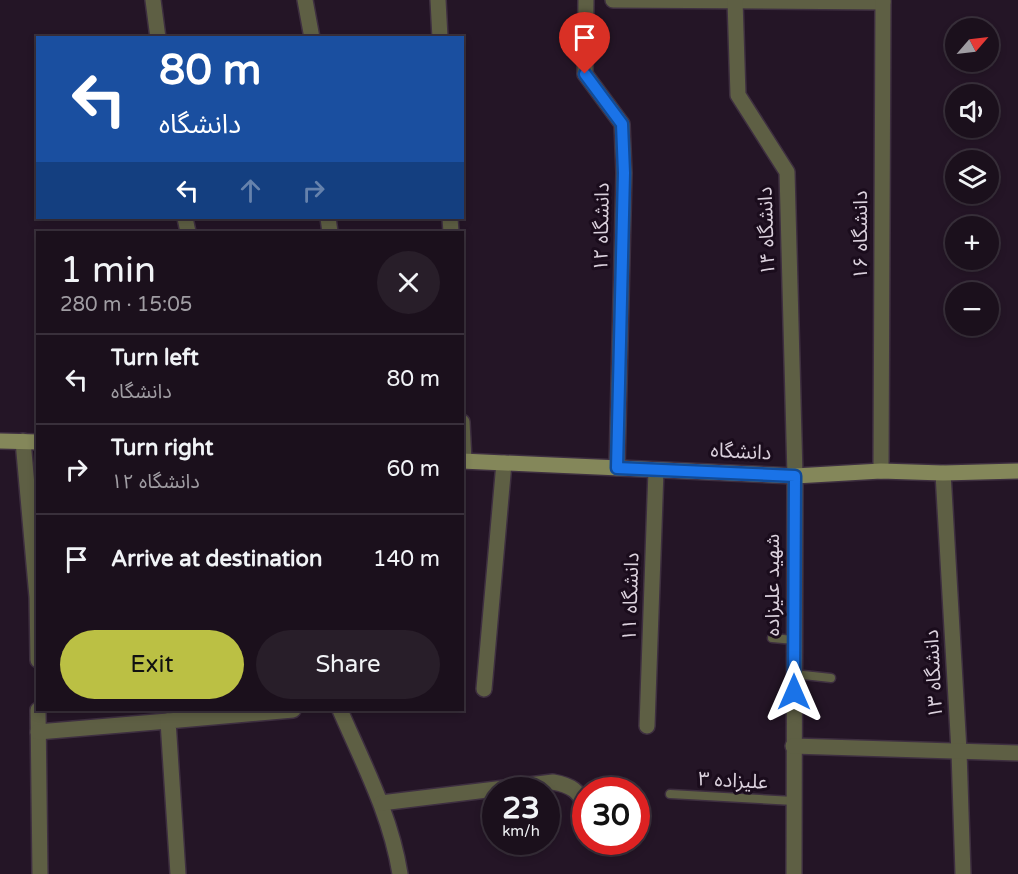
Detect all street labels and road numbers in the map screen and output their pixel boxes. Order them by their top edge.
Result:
street label: دانشگاه ۱۲ [589,182,615,272]
street label: دانشگاه ۱۴ [753,186,781,276]
street label: دانشگاه ۱۶ [849,191,873,279]
street label: دانشگاه [710,438,772,466]
street label: شهید علیزاده [761,534,785,636]
street label: دانشگاه ۱۱ [617,552,645,642]
street label: دانشگاه ۱۳ [920,629,948,719]
street label: علیزاده ۳ [697,767,769,795]

